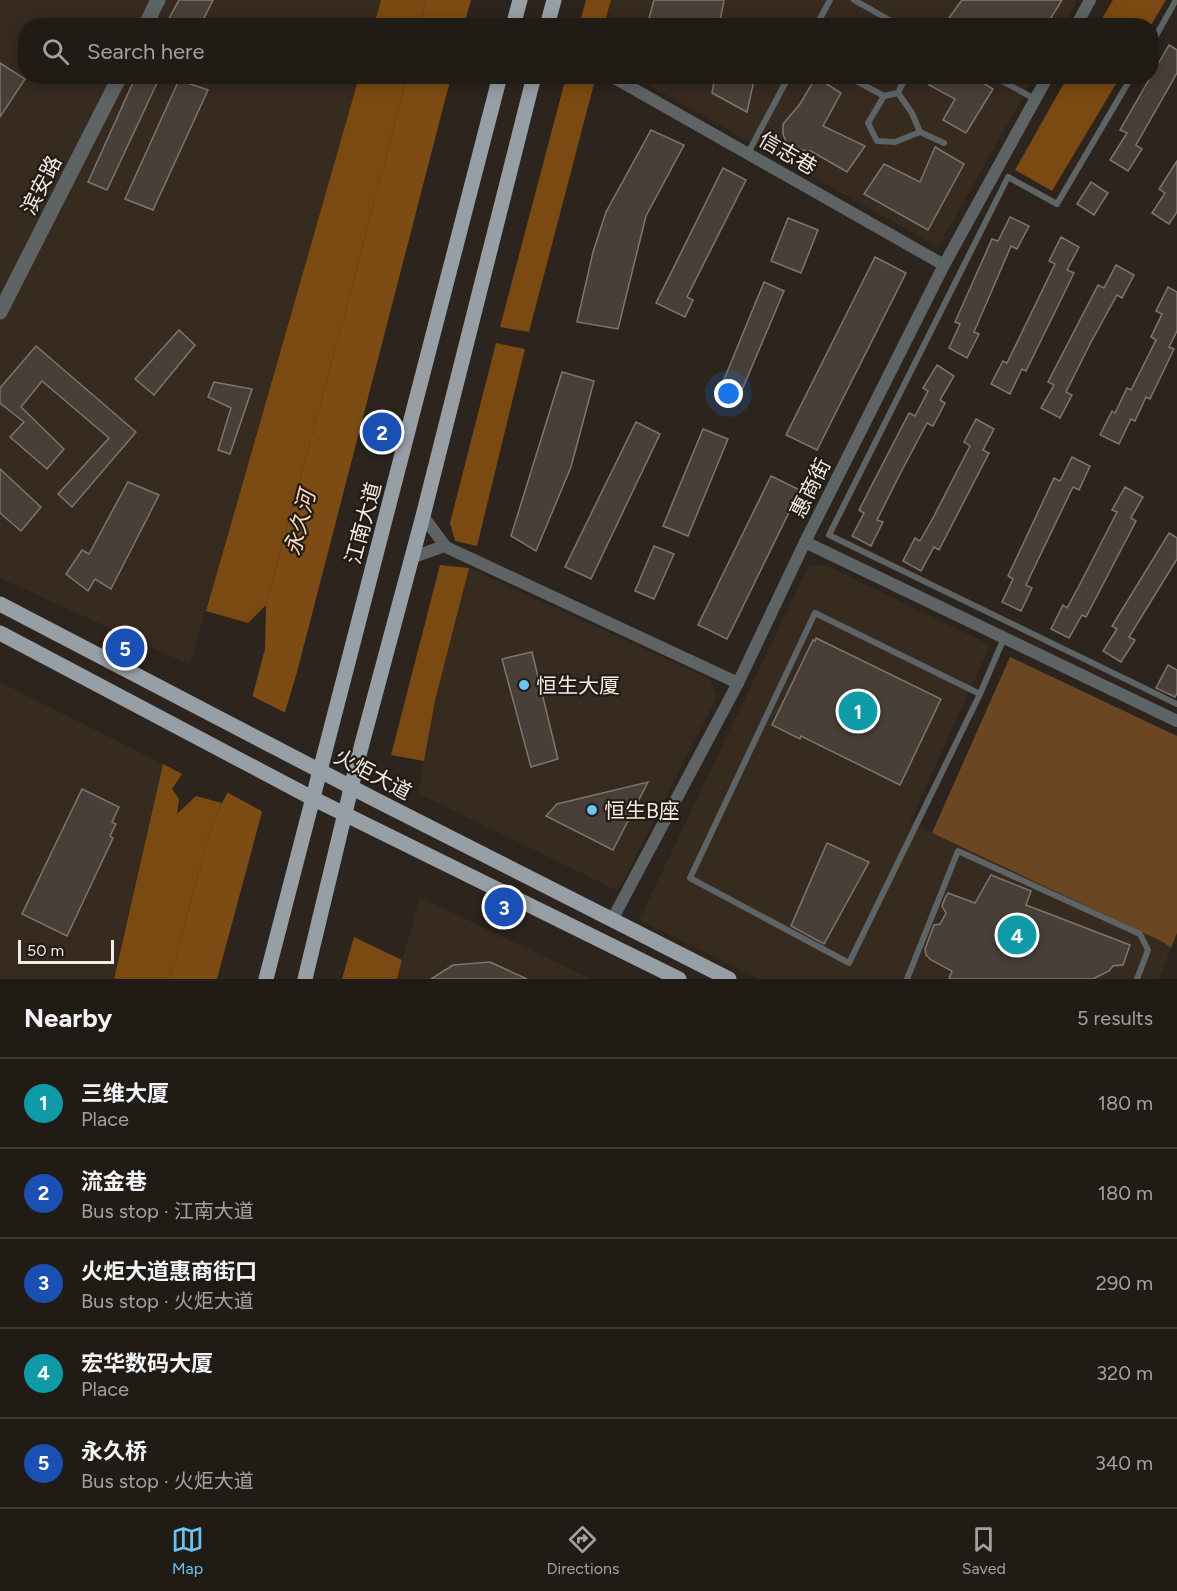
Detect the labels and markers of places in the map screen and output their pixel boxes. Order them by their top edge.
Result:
pin: 2 [362,410,401,454]
pin: 5 [106,626,144,670]
place label: 恒生大厦 [536,673,620,698]
marker: 恒生大厦 [517,678,531,692]
pin: 1 [838,688,878,734]
place label: 恒生B座 [604,798,680,823]
marker: 恒生B座 [585,803,599,817]
pin: 3 [484,884,524,930]
pin: 4 [998,912,1036,958]

